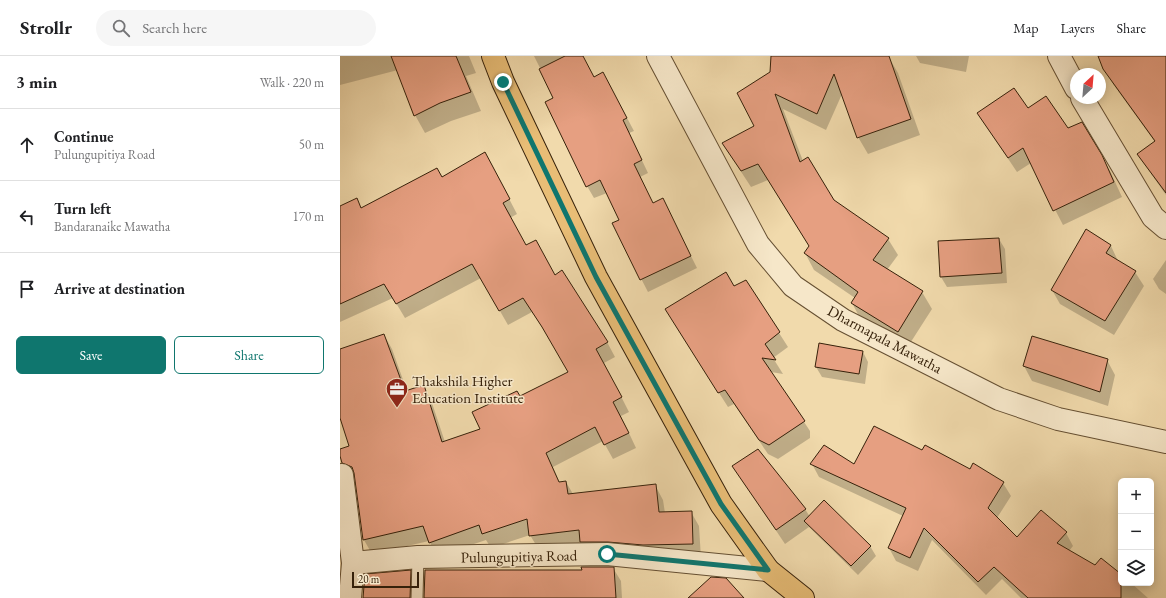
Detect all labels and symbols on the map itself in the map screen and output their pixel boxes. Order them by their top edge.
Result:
north arrow [1070,68,1106,104]
route end [494,73,512,91]
street label: Dharmapala Mawatha [824,301,946,377]
place label: Thakshila Higher Education Institute [412,371,524,407]
office icon: Thakshila Higher Education Institute [384,376,410,409]
street label: Pulungupitiya Road [461,545,578,567]
route start [598,545,616,563]
scale bar [352,570,419,589]

